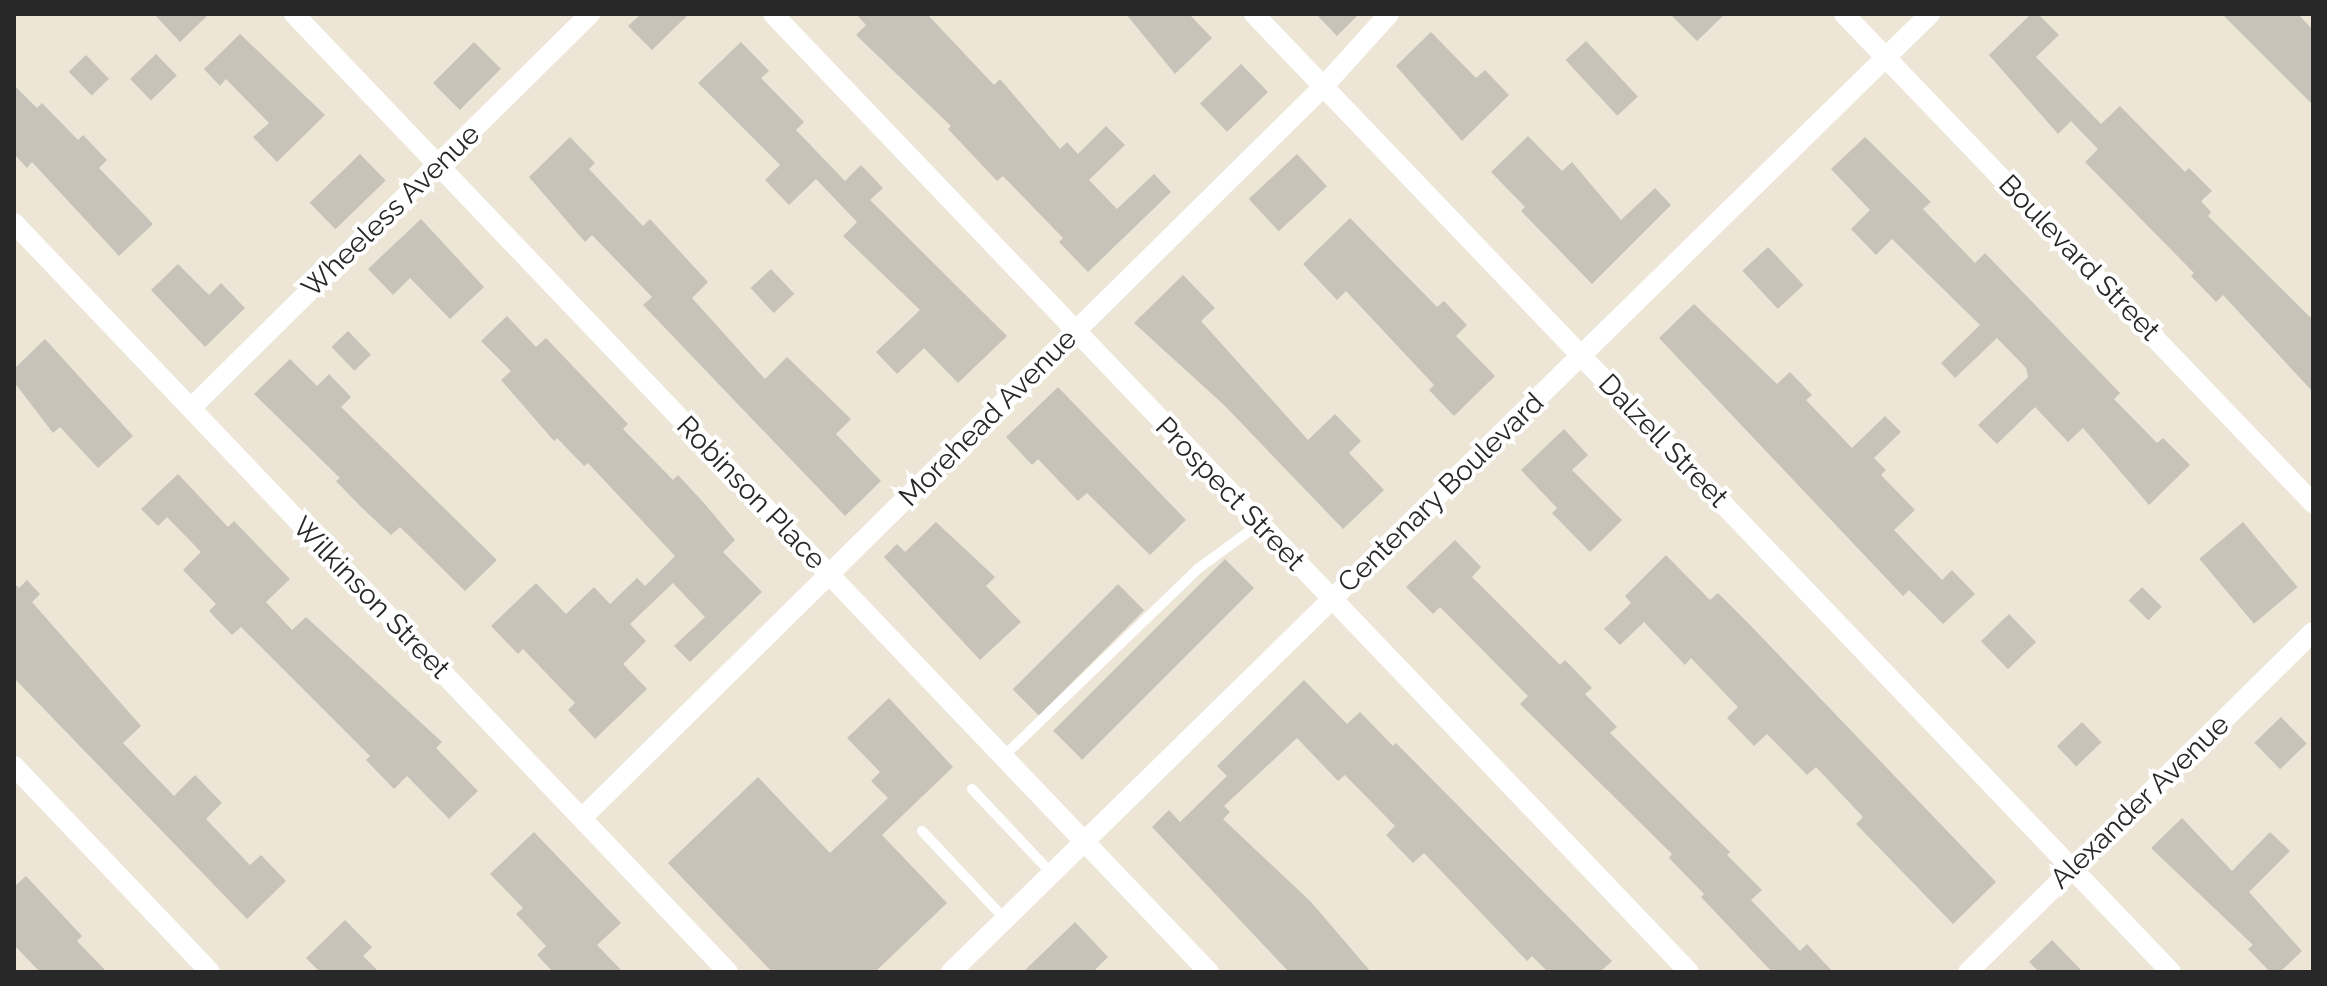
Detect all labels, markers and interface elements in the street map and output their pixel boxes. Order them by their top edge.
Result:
street label: Wheeless Avenue [295,117,487,305]
street label: Boulevard Street [1992,168,2166,348]
street label: Morehead Avenue [892,322,1084,514]
street label: Dalzell Street [1591,367,1735,515]
street label: Centenary Boulevard [1331,386,1551,600]
street label: Robinson Place [670,409,832,577]
street label: Prospect Street [1148,410,1312,578]
street label: Wilkinson Street [285,510,457,686]
street label: Alexander Avenue [2043,708,2237,896]

